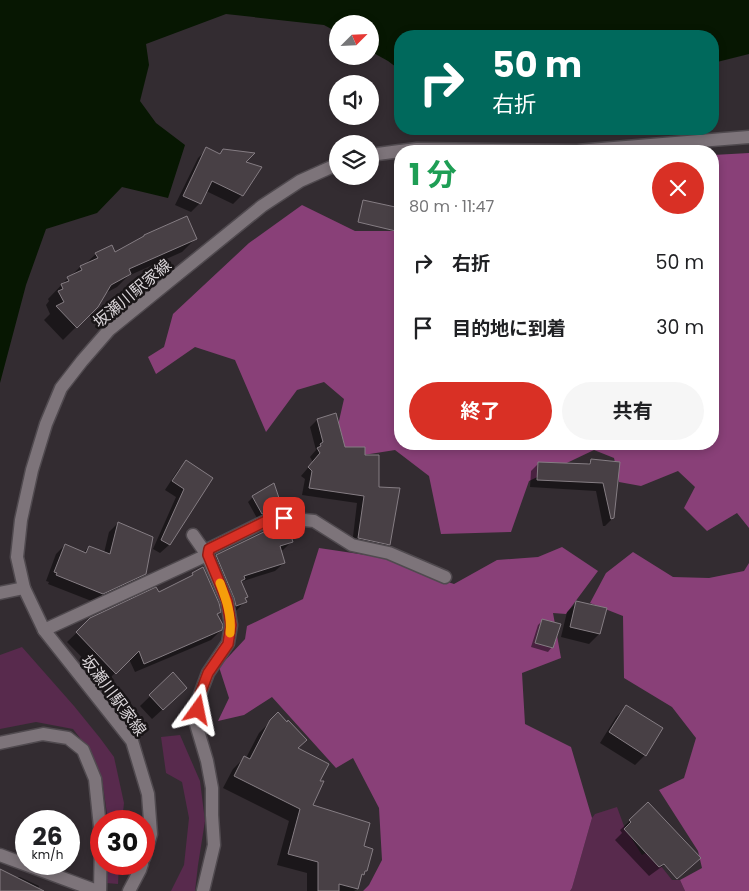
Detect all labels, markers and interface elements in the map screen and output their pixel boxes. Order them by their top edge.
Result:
north arrow [329,15,379,65]
map controls [329,15,379,185]
text: 50 m [492,40,582,89]
icon: right [409,50,474,115]
button: sound [329,75,379,125]
text: 右折 [492,89,536,120]
button: layers [329,135,379,185]
text: 1 分 [409,153,457,196]
button: close [652,162,704,214]
text: 80 m · 11:47 [409,195,494,218]
icon: right [409,249,437,277]
text: 50 m [655,249,704,276]
text: 右折 [452,250,490,277]
street label: 坂瀬川駅家線 [88,254,176,333]
icon: arrive [409,314,437,342]
text: 30 m [656,314,704,341]
text: 目的地に到着 [452,315,566,342]
button: 終了 [409,382,552,440]
button: 共有 [562,382,704,440]
pin [263,497,305,539]
icon: arrive [270,504,298,532]
street label: 坂瀬川駅家線 [76,650,152,741]
position arrow [171,683,223,735]
speed limit sign: 30 [90,810,155,875]
text: 26 [32,819,63,854]
text: km/h [32,846,63,863]

